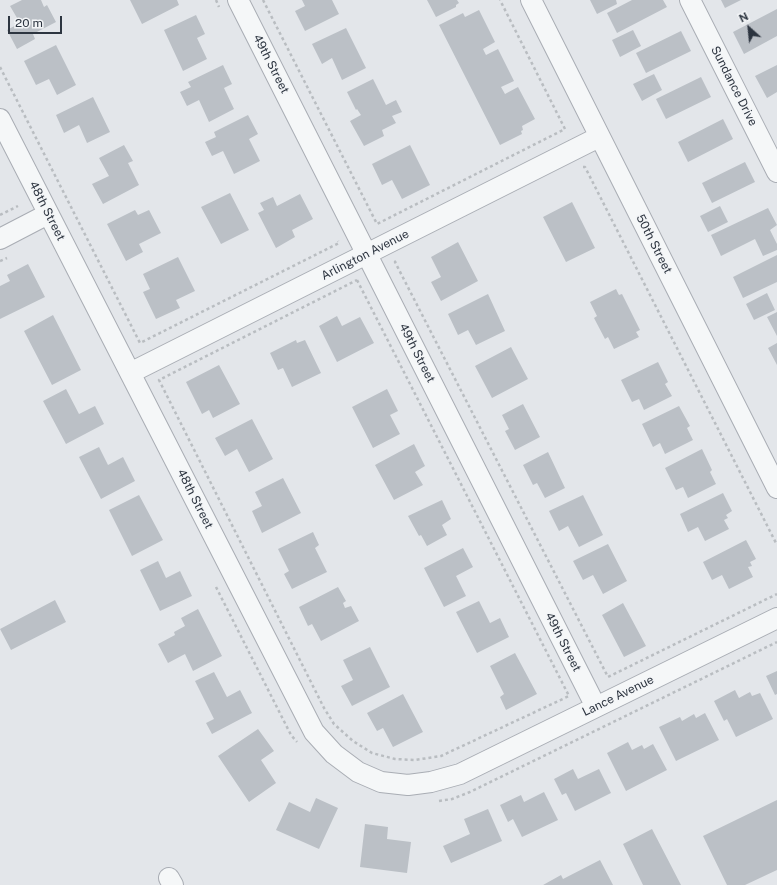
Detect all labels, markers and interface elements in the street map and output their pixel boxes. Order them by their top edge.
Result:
scale bar [10,8,64,34]
north arrow [729,8,769,48]
text: N [737,10,750,25]
text: 20 m [15,16,43,30]
street label: 49th Street [250,32,292,96]
street label: Sundance Drive [708,44,760,128]
street label: 48th Street [26,179,68,243]
street label: 50th Street [633,212,675,276]
street label: Arlington Avenue [319,227,411,283]
street label: 49th Street [396,321,438,385]
street label: 48th Street [174,467,216,531]
street label: 49th Street [542,610,584,674]
street label: Lance Avenue [580,672,656,720]

